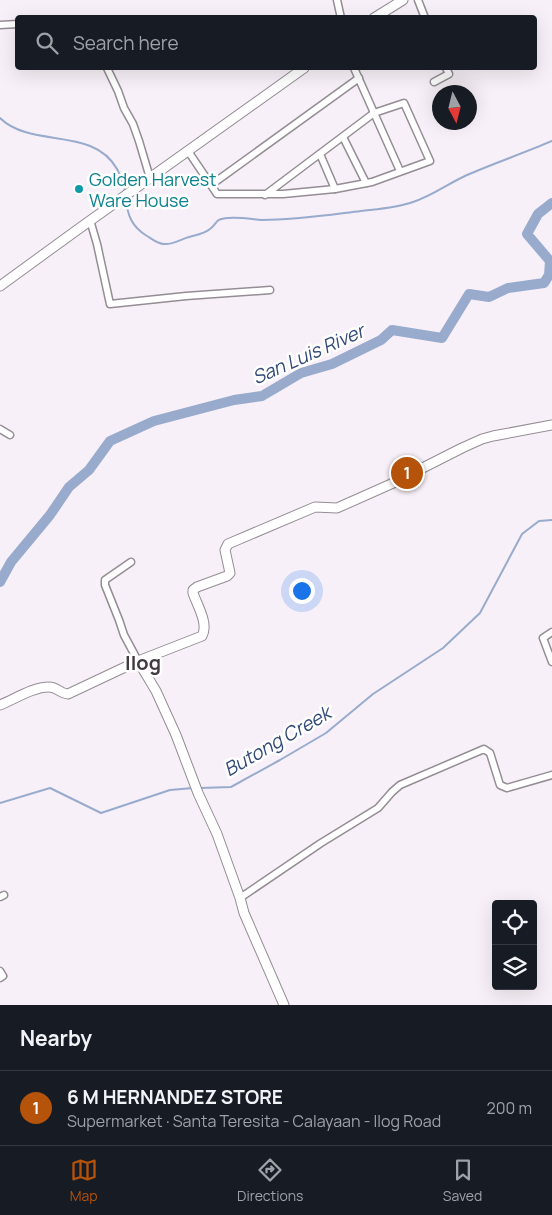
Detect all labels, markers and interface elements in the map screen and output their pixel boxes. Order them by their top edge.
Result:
search box [15,15,537,70]
icon: search [33,29,61,57]
text: Search here [73,30,179,56]
north arrow [432,85,477,130]
place label: Golden Harvest Ware House [89,167,217,212]
marker: Golden Harvest Ware House [73,183,85,195]
water label: San Luis River [248,317,370,390]
pin: 1 [391,454,423,492]
your location [289,578,315,604]
district label: Ilog [125,649,161,676]
water label: Butong Creek [219,699,338,782]
map controls [492,900,537,990]
button: locate [492,900,537,945]
button: layers [492,945,537,990]
text: Nearby [20,1024,92,1052]
text: 6 M HERNANDEZ STORE [67,1084,283,1110]
text: 1 [32,1097,40,1119]
text: 200 m [487,1097,532,1119]
text: Supermarket · Santa Teresita - Calayaan - Ilog Road [67,1110,441,1132]
tab: Map [70,1156,98,1205]
tab: Directions [237,1156,303,1205]
tab: Saved [443,1156,482,1205]

